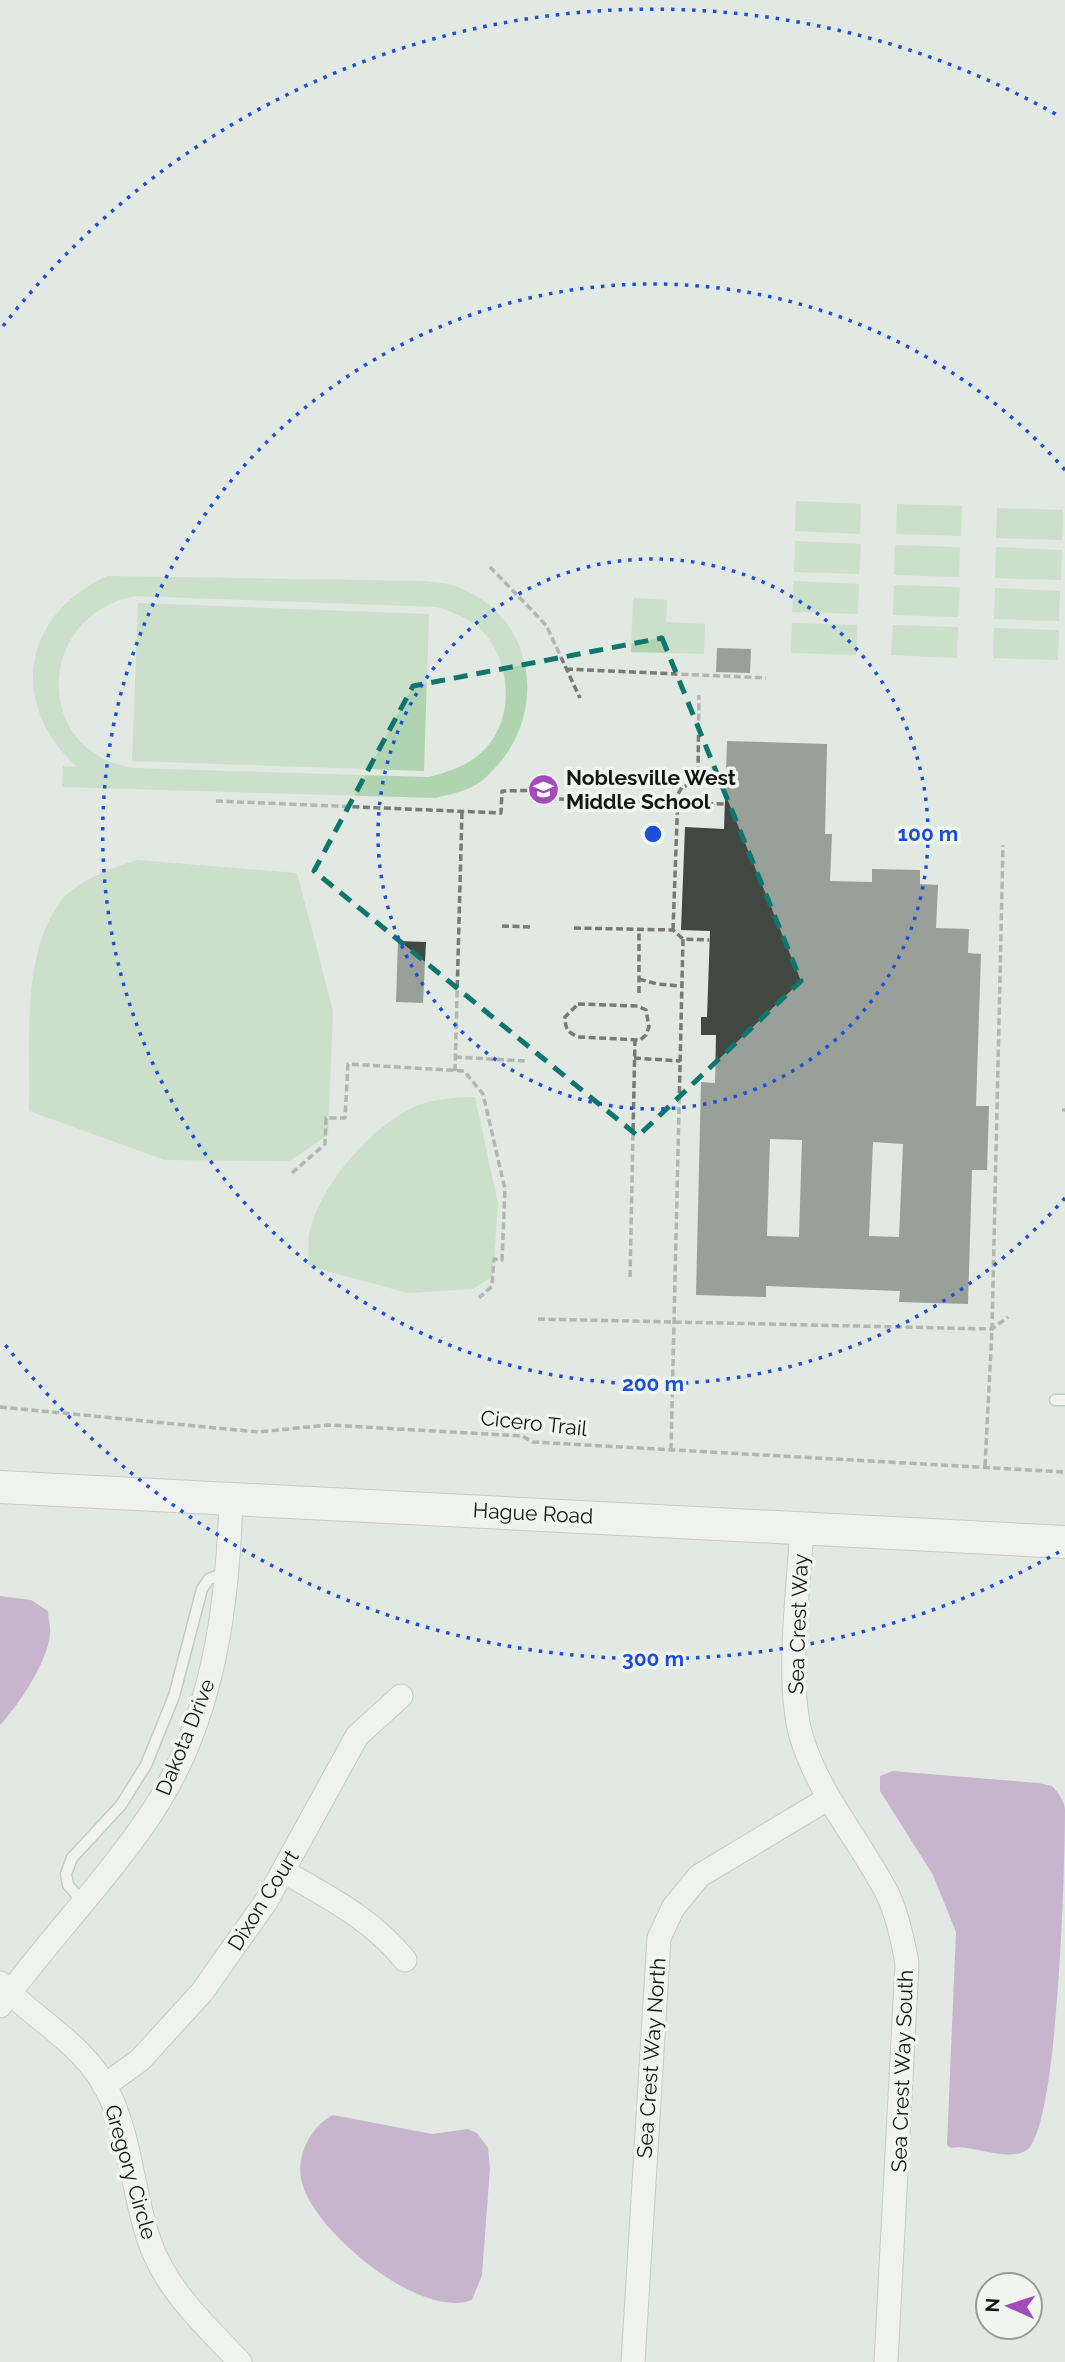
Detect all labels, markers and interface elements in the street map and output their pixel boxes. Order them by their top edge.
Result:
place label: Noblesville West Middle School [566,765,736,814]
school or university icon: Noblesville West Middle School [526,772,560,806]
text: 100 m [898,821,958,846]
centre of rings [641,822,665,846]
text: 200 m [622,1371,684,1396]
street label: Cicero Trail [479,1405,589,1441]
street label: Hague Road [472,1497,594,1529]
street label: Sea Crest Way [783,1553,813,1695]
text: 300 m [622,1646,684,1671]
street label: Dakota Drive [150,1675,220,1799]
street label: Dixon Court [222,1845,304,1955]
street label: Sea Crest Way North [632,1957,670,2159]
street label: Sea Crest Way South [886,1969,918,2173]
street label: Gregory Circle [100,2102,162,2242]
north arrow [974,2271,1044,2341]
text: N [981,2297,1003,2313]

